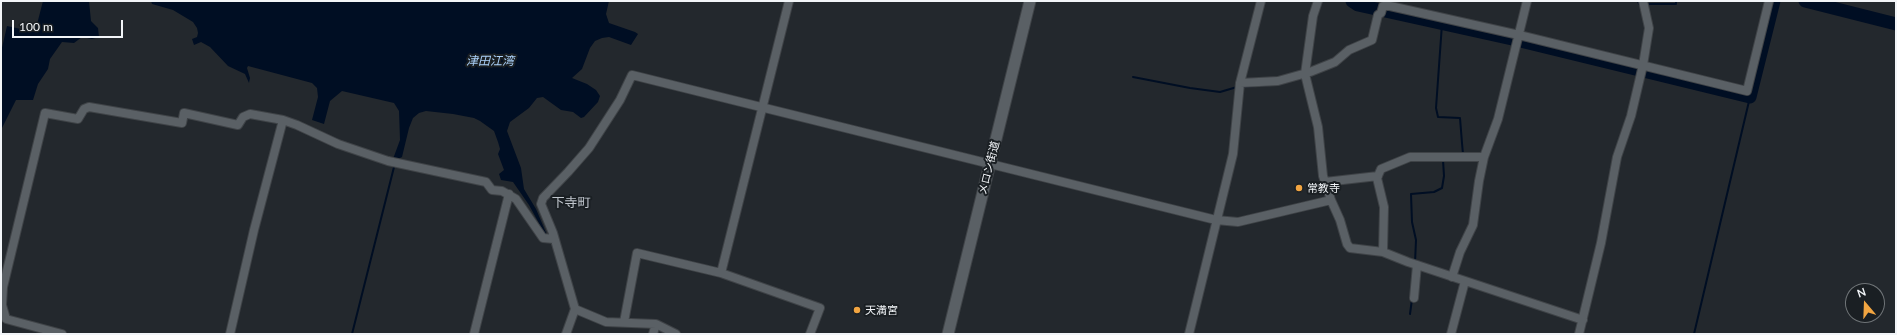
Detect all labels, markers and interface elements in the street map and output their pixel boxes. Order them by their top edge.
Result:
scale bar [14,12,125,38]
text: 100 m [19,19,53,34]
water label: 津田江湾 [466,54,514,68]
street label: メロン街道 [976,140,1002,196]
place label: 常教寺 [1307,181,1340,195]
marker: 常教寺 [1294,183,1304,193]
district label: 下寺町 [552,195,590,211]
north arrow [1845,283,1885,323]
text: N [1855,285,1867,300]
place label: 天満宮 [865,303,898,317]
marker: 天満宮 [852,305,862,315]

